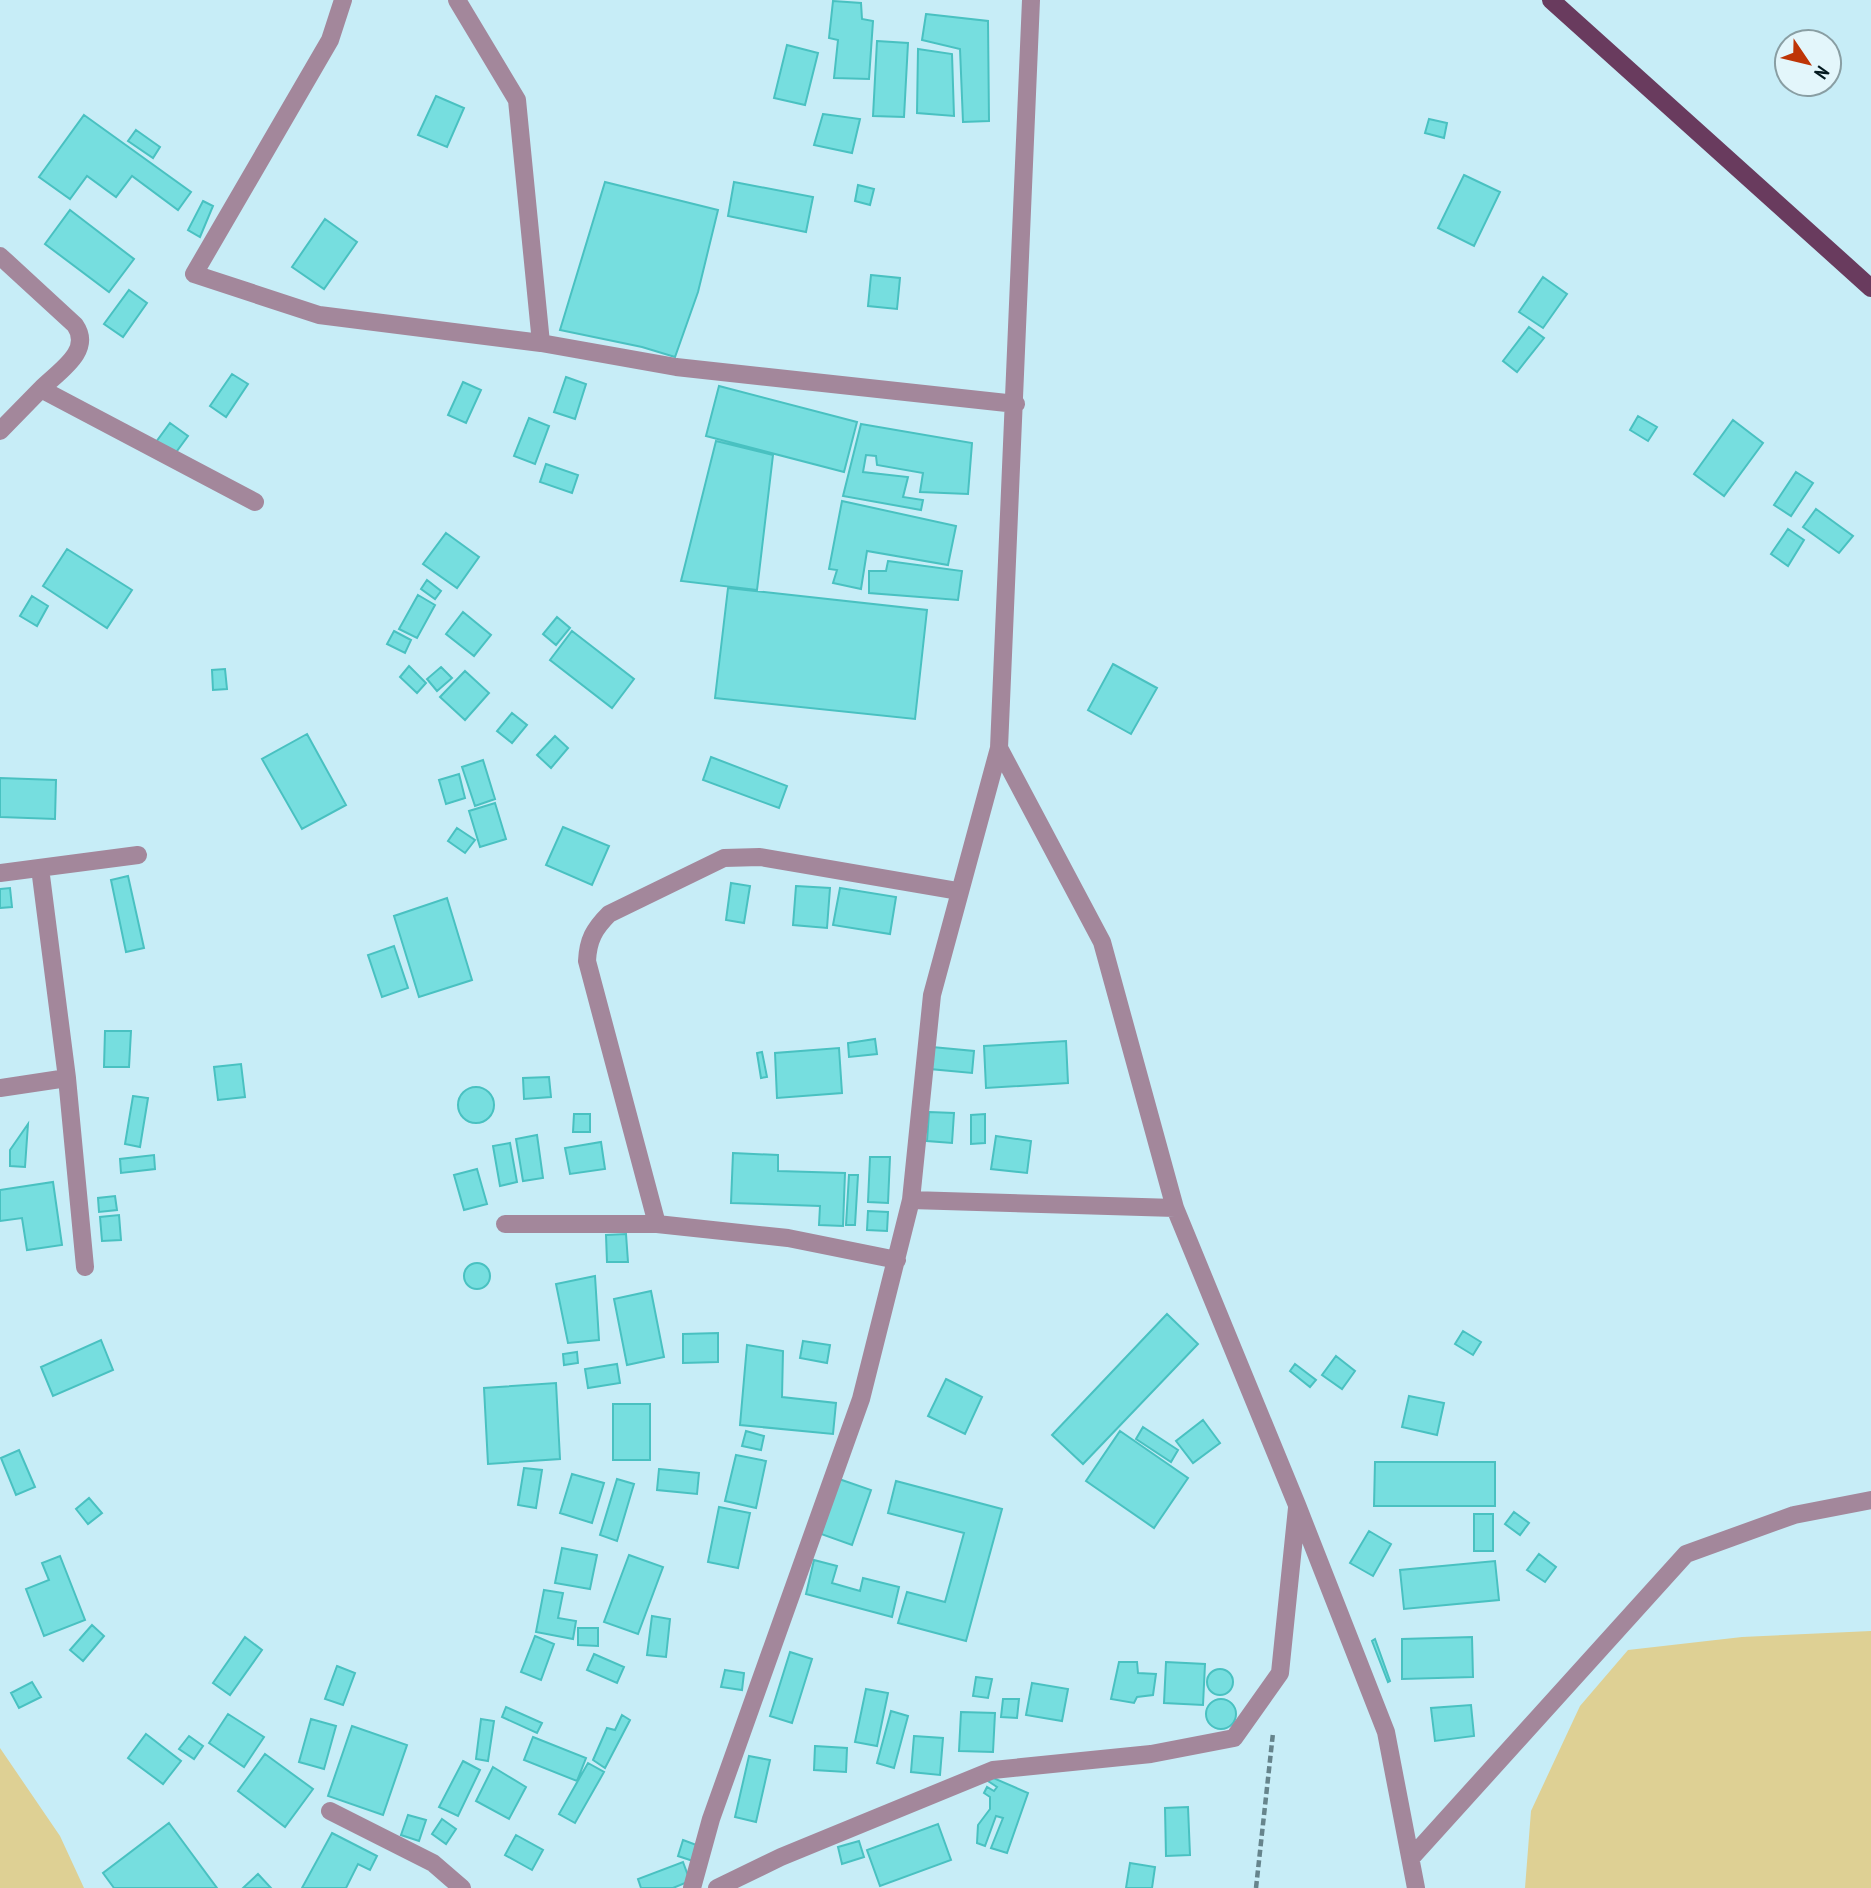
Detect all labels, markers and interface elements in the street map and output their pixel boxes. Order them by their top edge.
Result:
north arrow [1773,28,1843,98]
text: N [1809,62,1835,84]

